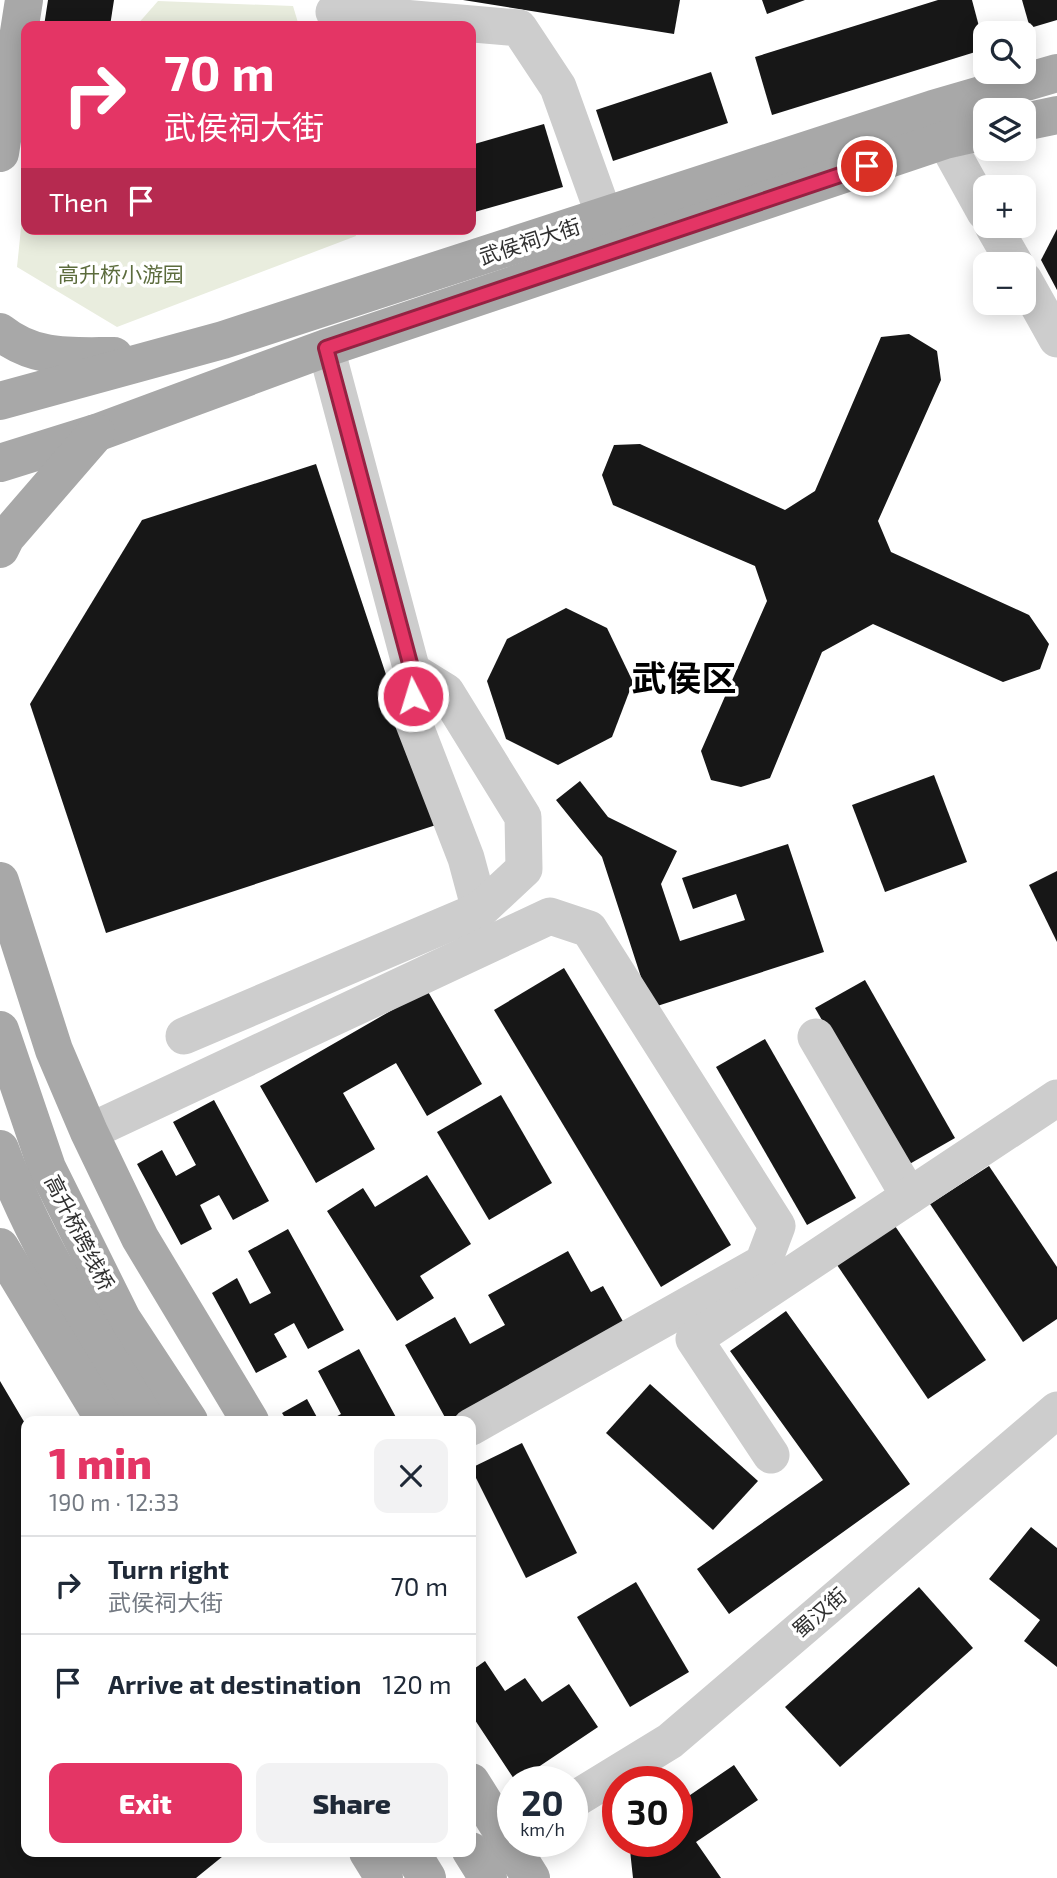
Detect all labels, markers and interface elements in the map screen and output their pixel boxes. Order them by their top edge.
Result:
map controls [973,21,1036,315]
button: search [973,21,1036,84]
text: 70 m [164,42,275,101]
icon: right [49,49,140,140]
button: layers [973,98,1036,161]
text: 武侯祠大街 [164,107,324,145]
pin [837,136,897,196]
icon: arrive [848,147,886,185]
button: + [973,175,1036,238]
icon: arrive [122,182,160,220]
text: Then [49,186,108,217]
street label: 武侯祠大街 [476,212,583,269]
button: − [973,252,1036,315]
park label: 高升桥小游园 [58,261,184,286]
district label: 武侯区 [631,656,737,698]
position arrow [376,659,450,733]
street label: 高升桥跨线桥 [41,1171,120,1294]
text: 1 min [49,1437,152,1487]
button: close [374,1439,448,1513]
text: 190 m · 12:33 [49,1488,179,1516]
text: Turn right [108,1553,229,1584]
icon: right [49,1566,87,1604]
text: 70 m [390,1570,448,1601]
street label: 蜀汉街 [787,1582,851,1642]
text: 武侯祠大街 [108,1588,223,1616]
icon: arrive [49,1664,87,1702]
text: Arrive at destination [108,1668,361,1699]
text: 120 m [382,1668,452,1699]
button: Exit [49,1763,242,1843]
button: Share [256,1763,448,1843]
speed limit sign: 30 [602,1766,693,1857]
text: 20 [521,1781,564,1823]
text: km/h [520,1818,565,1840]

